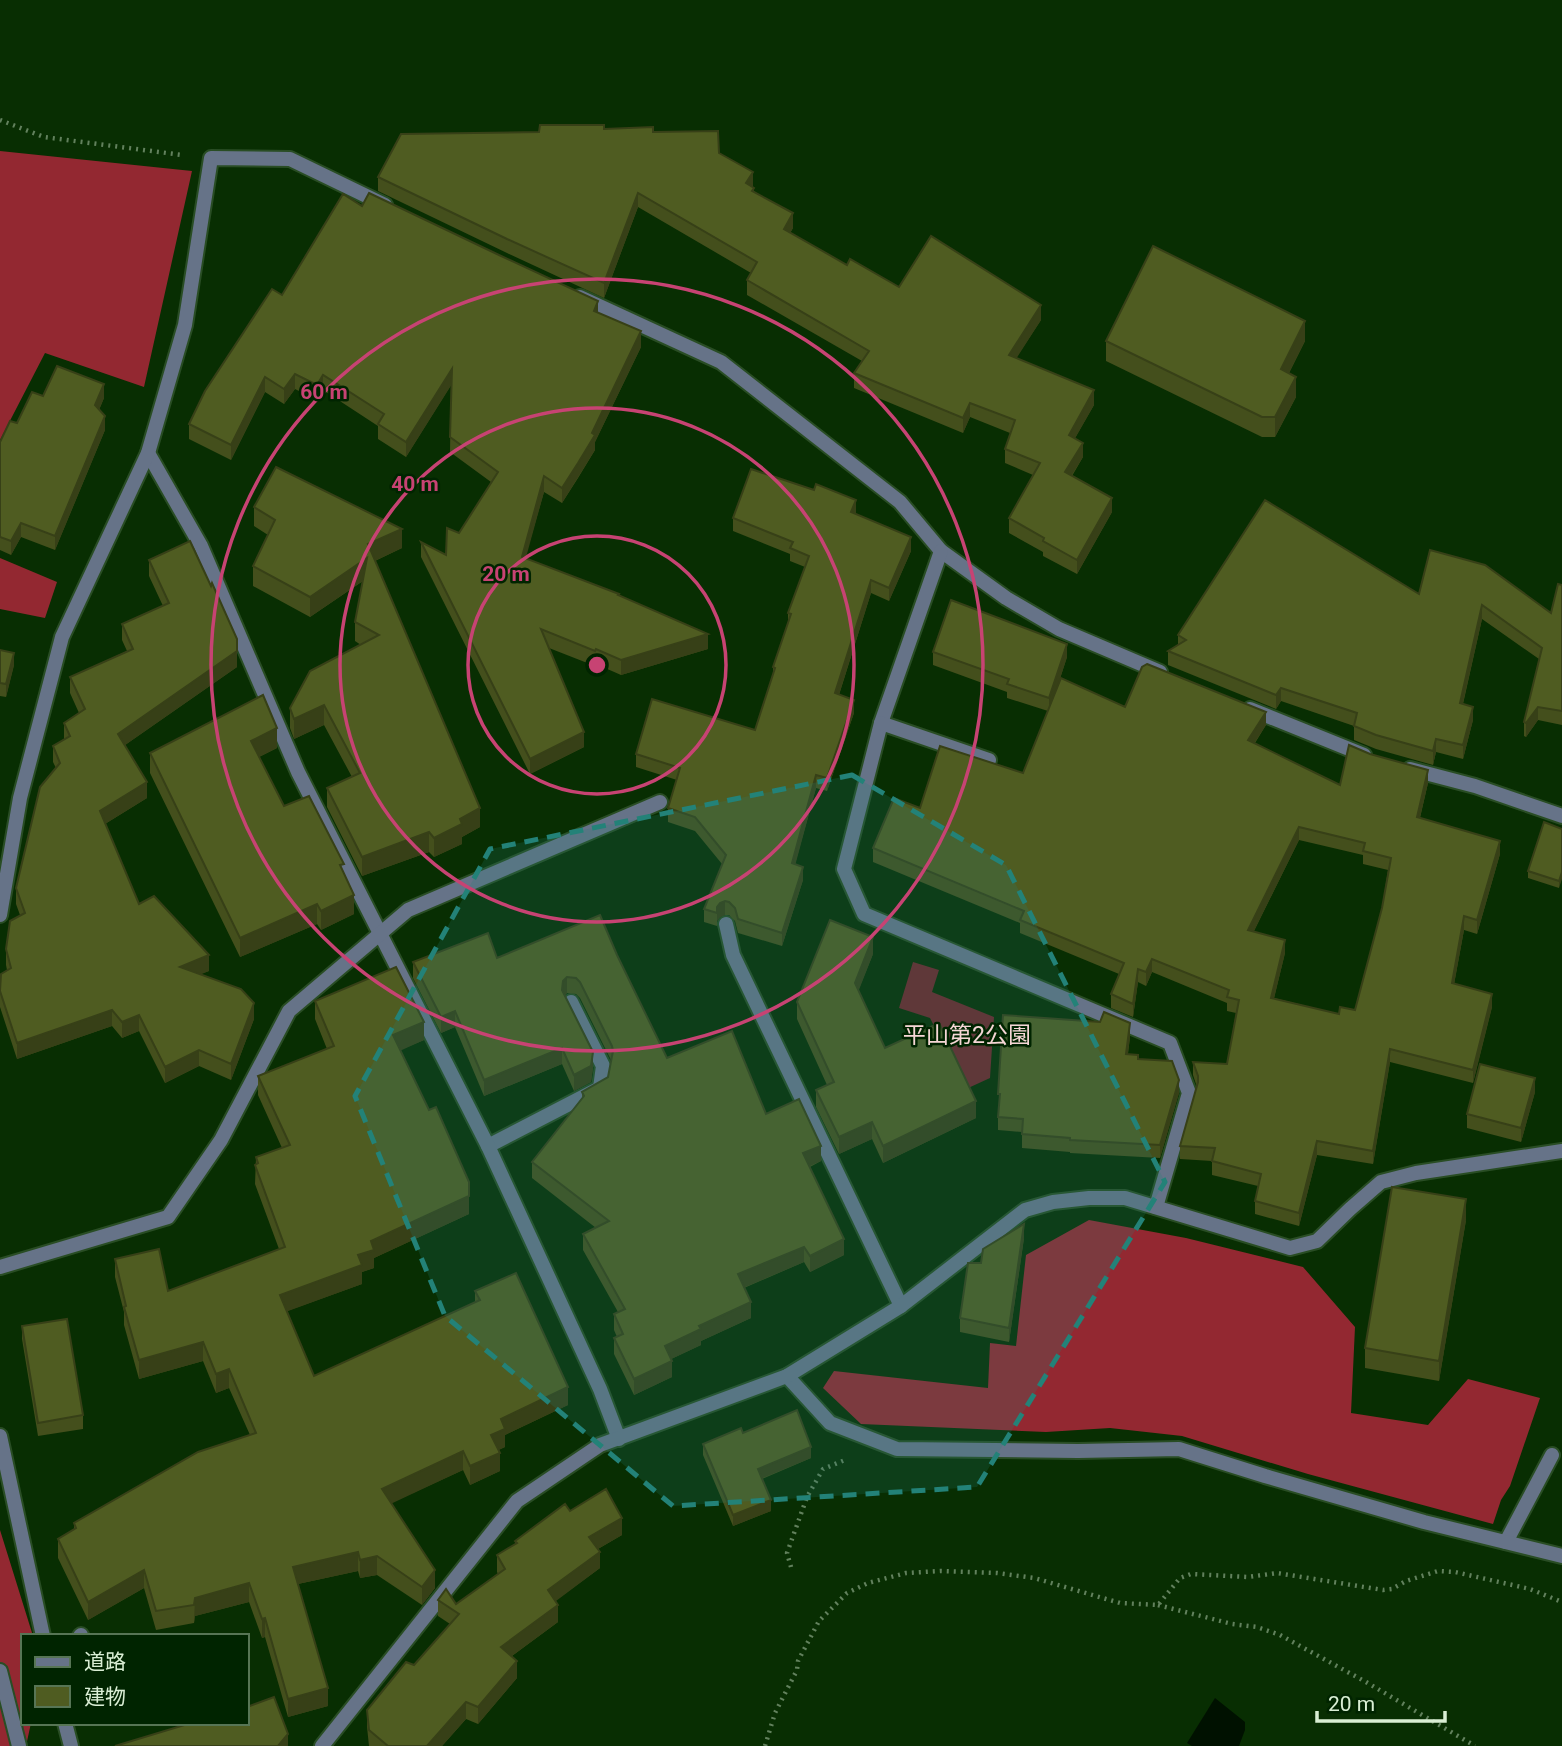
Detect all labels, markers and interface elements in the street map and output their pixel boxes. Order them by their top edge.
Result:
text: 60 m [300,380,348,404]
text: 40 m [391,472,439,496]
text: 20 m [482,562,530,586]
centre of rings [585,653,609,677]
park label: 平山第2公園 [903,1022,1031,1049]
legend [21,1634,248,1725]
text: 道路 [84,1650,126,1674]
scale bar [1317,1680,1445,1724]
text: 建物 [84,1685,126,1709]
text: 20 m [1328,1692,1375,1716]

